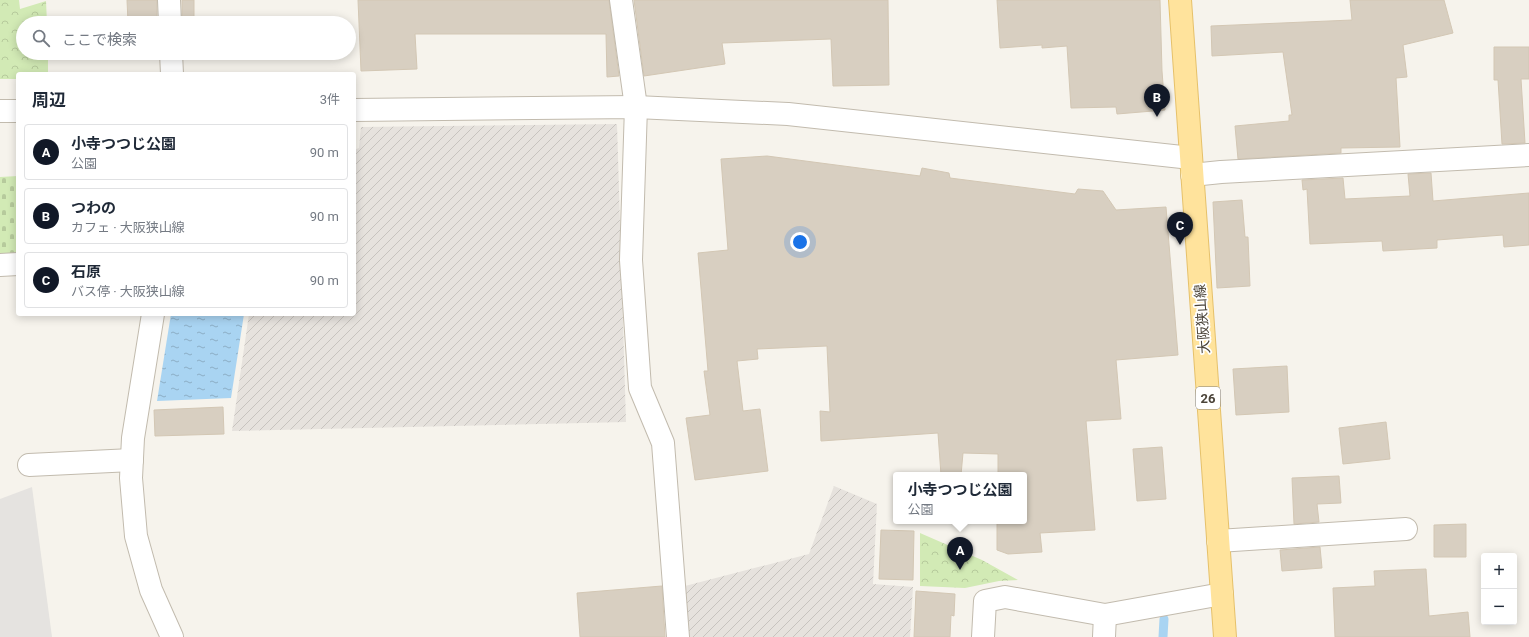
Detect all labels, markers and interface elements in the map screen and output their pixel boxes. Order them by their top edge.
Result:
search box [16,16,356,60]
icon: search [30,27,52,49]
text: ここで検索 [62,31,137,49]
pin: B [1144,84,1170,117]
text: 周辺 [32,90,66,110]
text: 3件 [320,92,340,107]
text: 小寺つつじ公園 [71,135,176,153]
text: A [42,145,50,160]
text: 90 m [310,145,339,160]
text: 公園 [71,156,97,171]
text: つわの [71,199,116,217]
text: B [42,209,50,224]
text: 90 m [310,209,339,224]
pin: C [1167,212,1193,245]
text: カフェ · 大阪狭山線 [71,220,185,235]
your location [790,232,810,252]
text: 石原 [71,263,101,281]
text: C [42,273,50,288]
text: 90 m [310,273,339,288]
text: バス停 · 大阪狭山線 [71,284,185,299]
street label: 大阪狭山線 [1192,284,1212,354]
road number: 26 [1196,387,1220,409]
popup [893,472,1027,524]
text: 小寺つつじ公園 [907,481,1013,499]
text: 公園 [907,502,934,517]
pin: A [947,537,973,570]
map controls [1481,553,1517,625]
button: + [1481,553,1517,589]
button: − [1481,589,1517,625]

